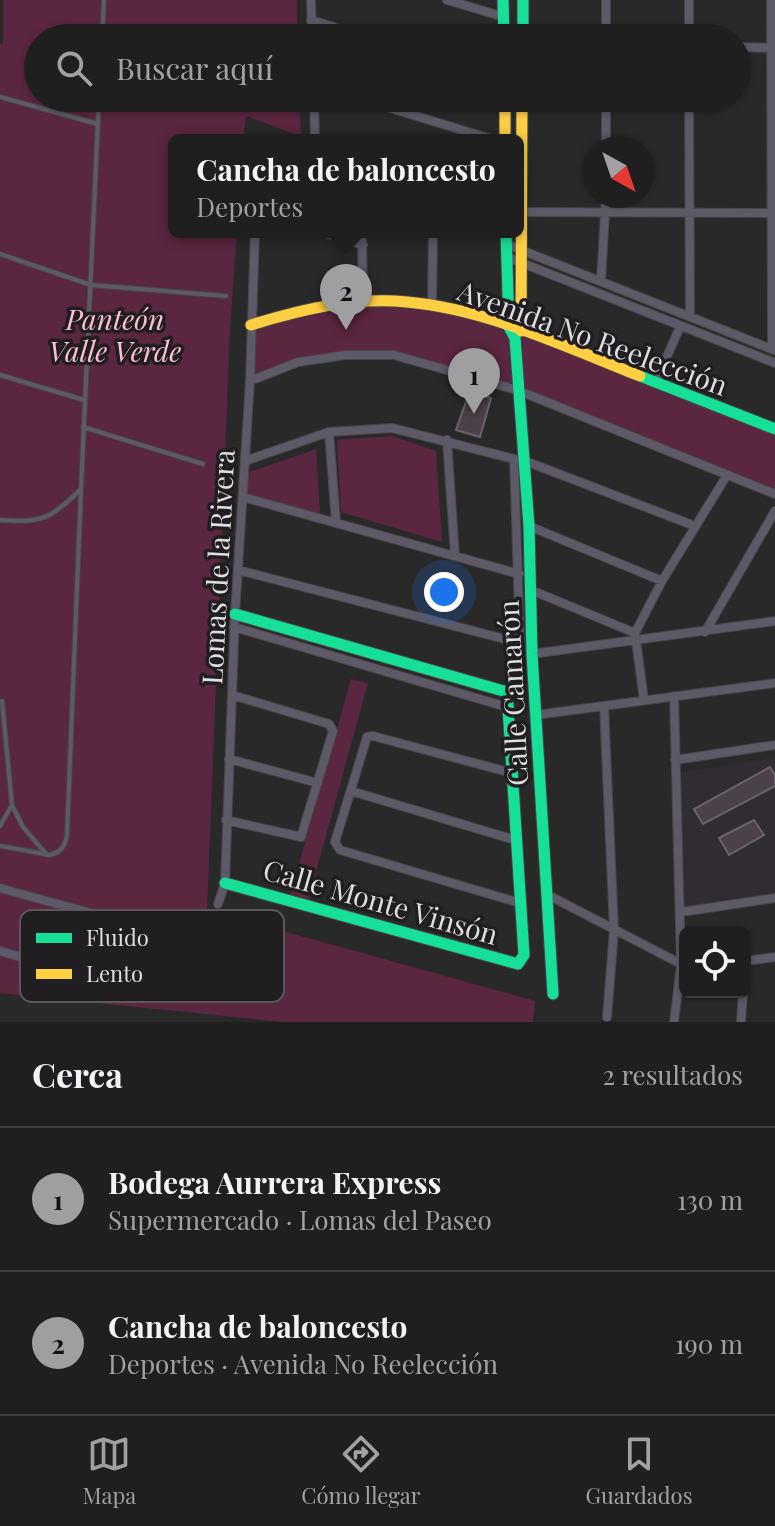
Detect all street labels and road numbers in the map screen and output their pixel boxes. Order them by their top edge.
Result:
street label: Avenida No Reelección [452,271,733,403]
street label: Lomas de la Rivera [192,448,242,686]
street label: Calle Camarón [489,599,535,787]
street label: Calle Monte Vinsón [259,850,503,952]

